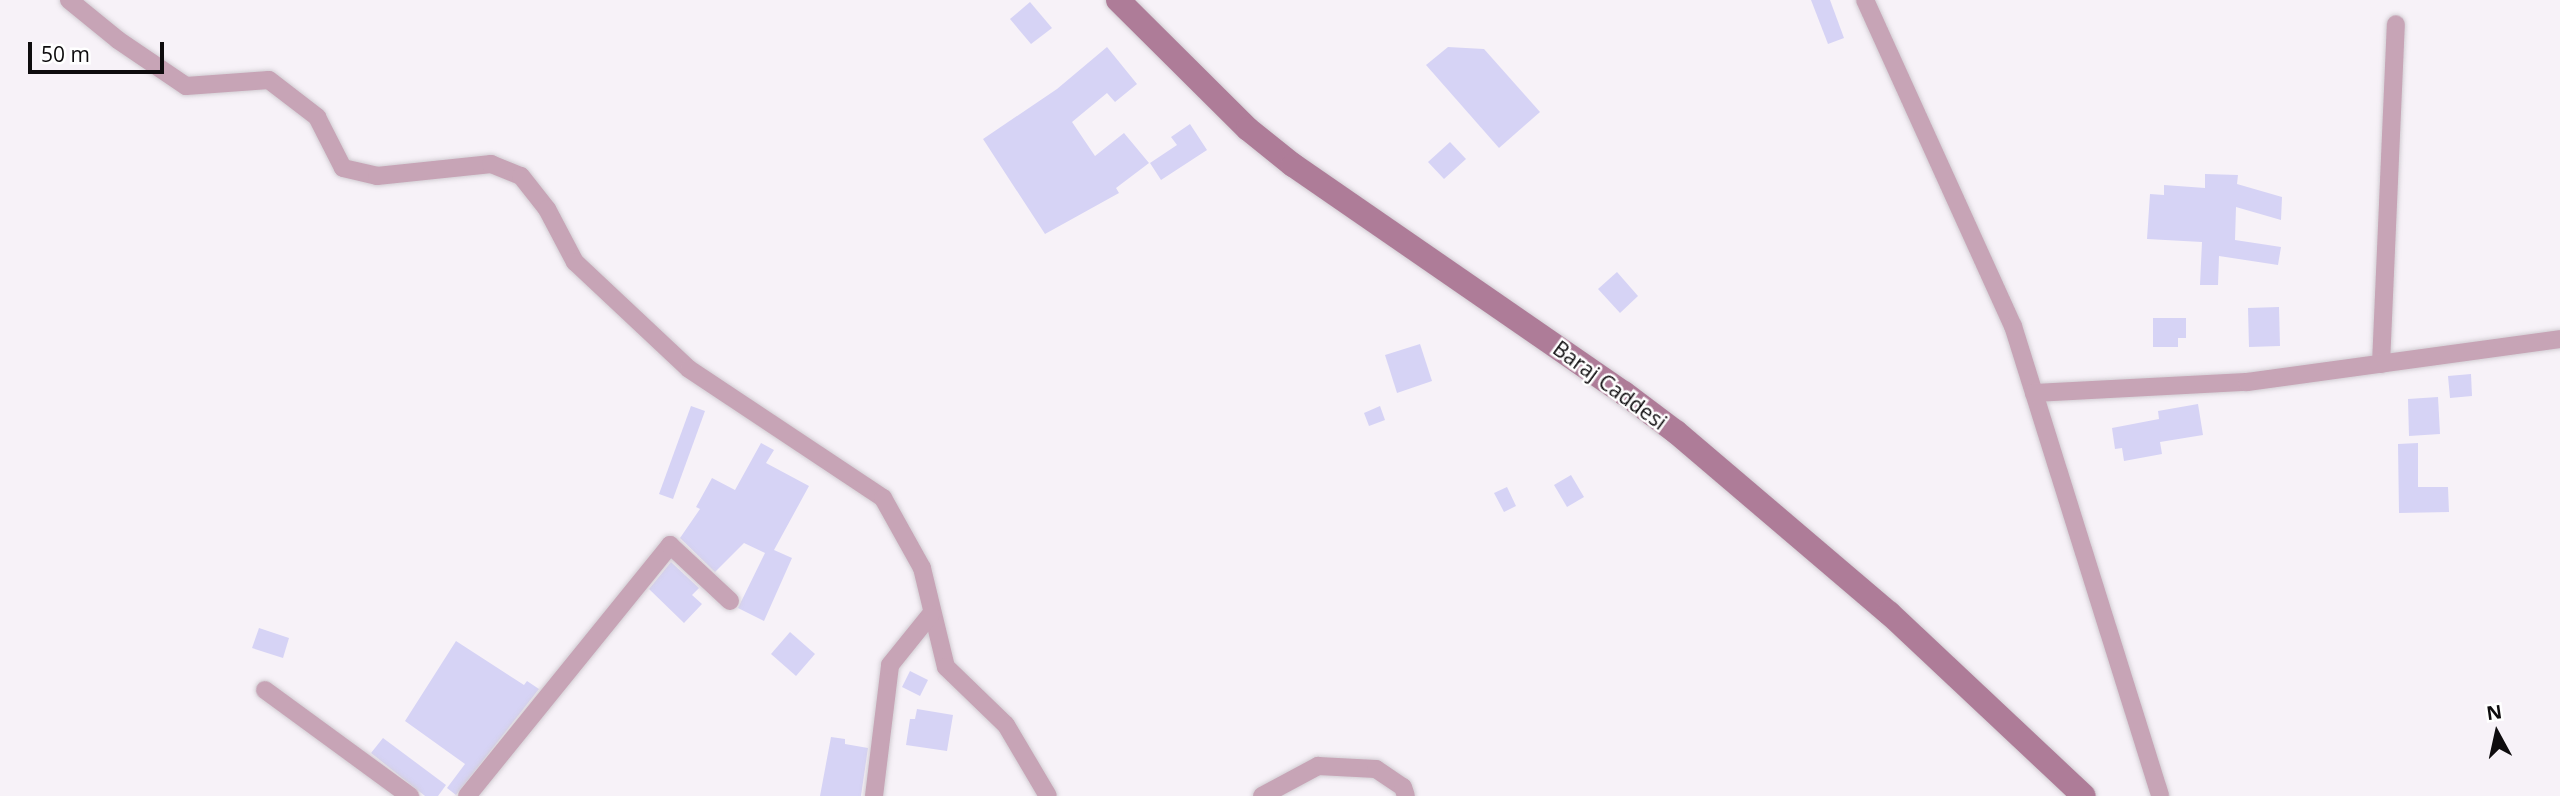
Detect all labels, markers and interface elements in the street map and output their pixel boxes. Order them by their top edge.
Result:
scale bar [32,28,168,72]
text: 50 m [41,40,90,68]
street label: Baraj Caddesi [1548,335,1672,435]
north arrow [2462,698,2532,768]
text: N [2485,698,2504,726]

